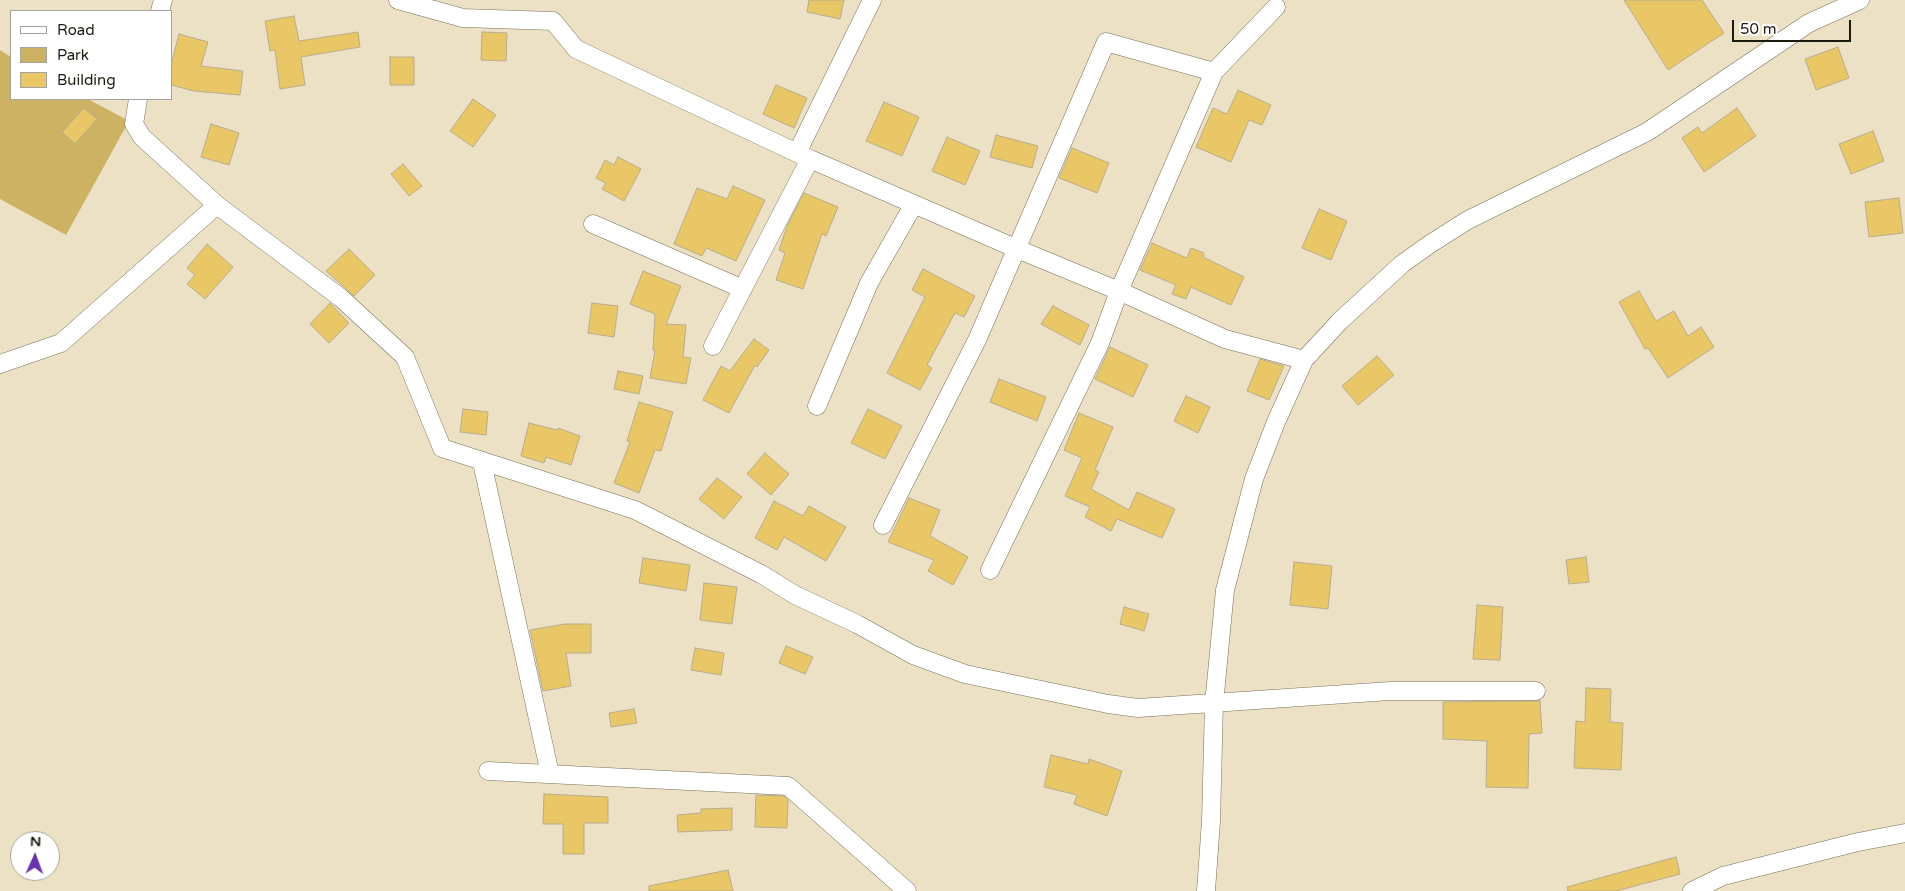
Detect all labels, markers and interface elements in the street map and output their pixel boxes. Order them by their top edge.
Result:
legend [10,10,172,100]
scale bar [1735,10,1854,42]
text: 50 m [1740,20,1777,38]
text: Road [57,21,95,39]
text: Park [57,46,89,64]
text: Building [57,71,116,89]
north arrow [10,831,60,881]
text: N [30,833,41,850]

